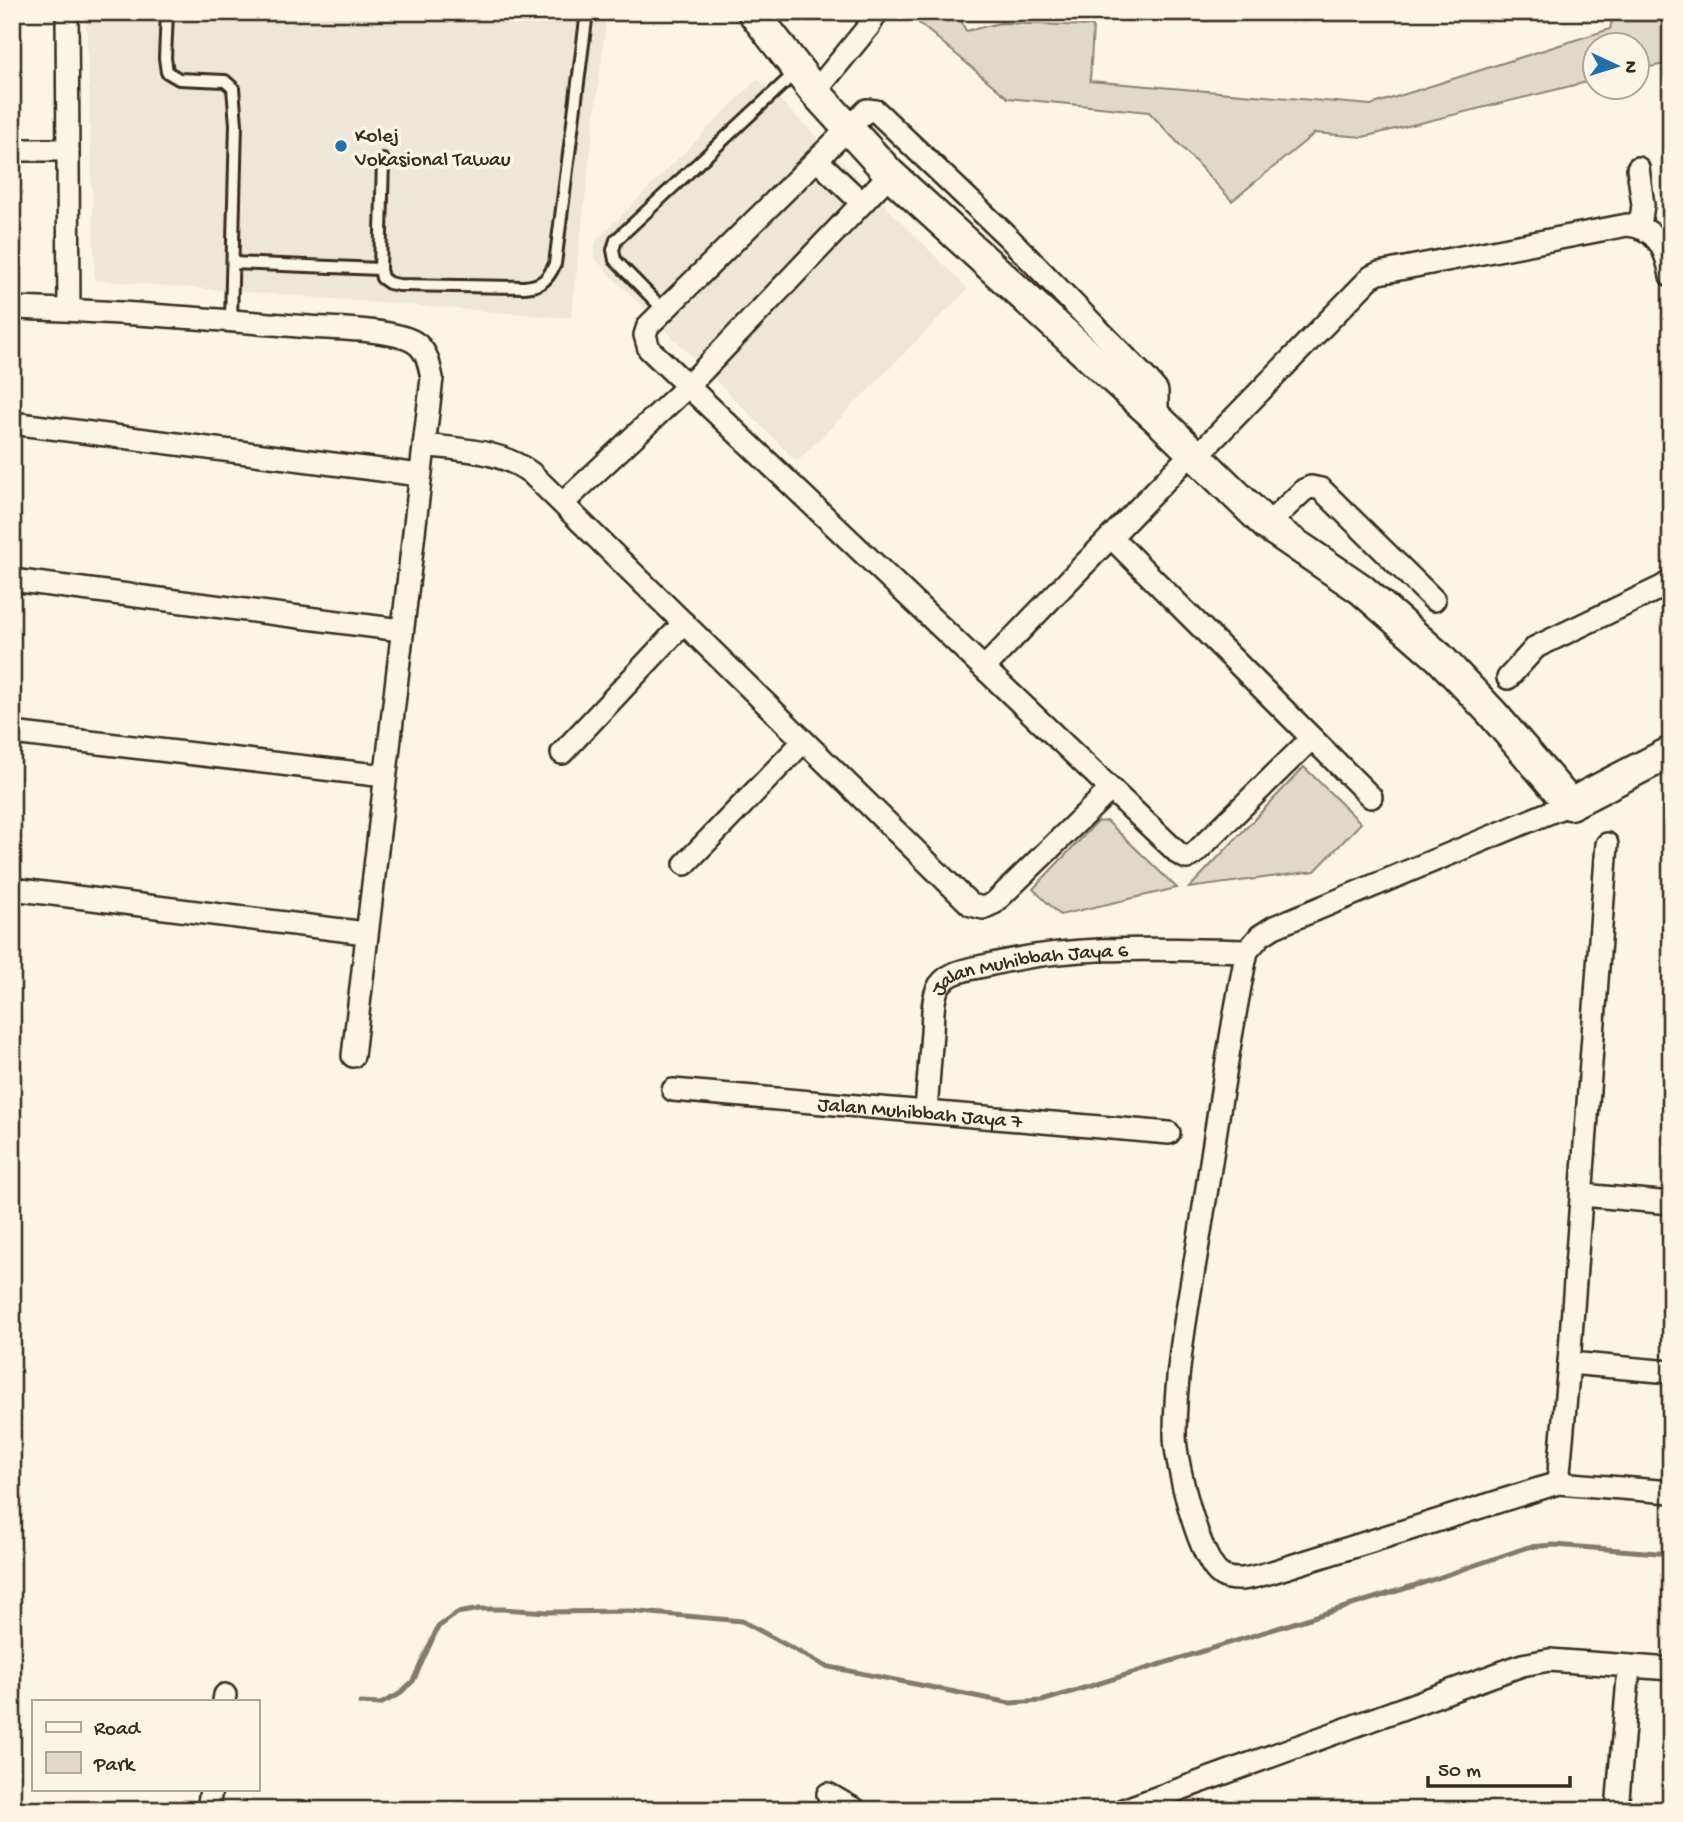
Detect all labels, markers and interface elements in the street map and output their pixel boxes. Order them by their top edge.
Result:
north arrow [1582,32,1652,102]
text: N [1618,60,1641,74]
place label: Kolej Vokasional Tawau [354,125,511,174]
marker: Kolej Vokasional Tawau [333,138,349,154]
street label: Jalan Muhibbah Jaya 6 [927,940,1129,1001]
street label: Jalan Muhibbah Jaya 7 [816,1094,1024,1136]
legend [32,1700,259,1790]
text: Road [94,1718,142,1743]
scale bar [1428,1745,1569,1789]
text: Park [93,1754,137,1779]
text: 50 m [1438,1760,1481,1785]

